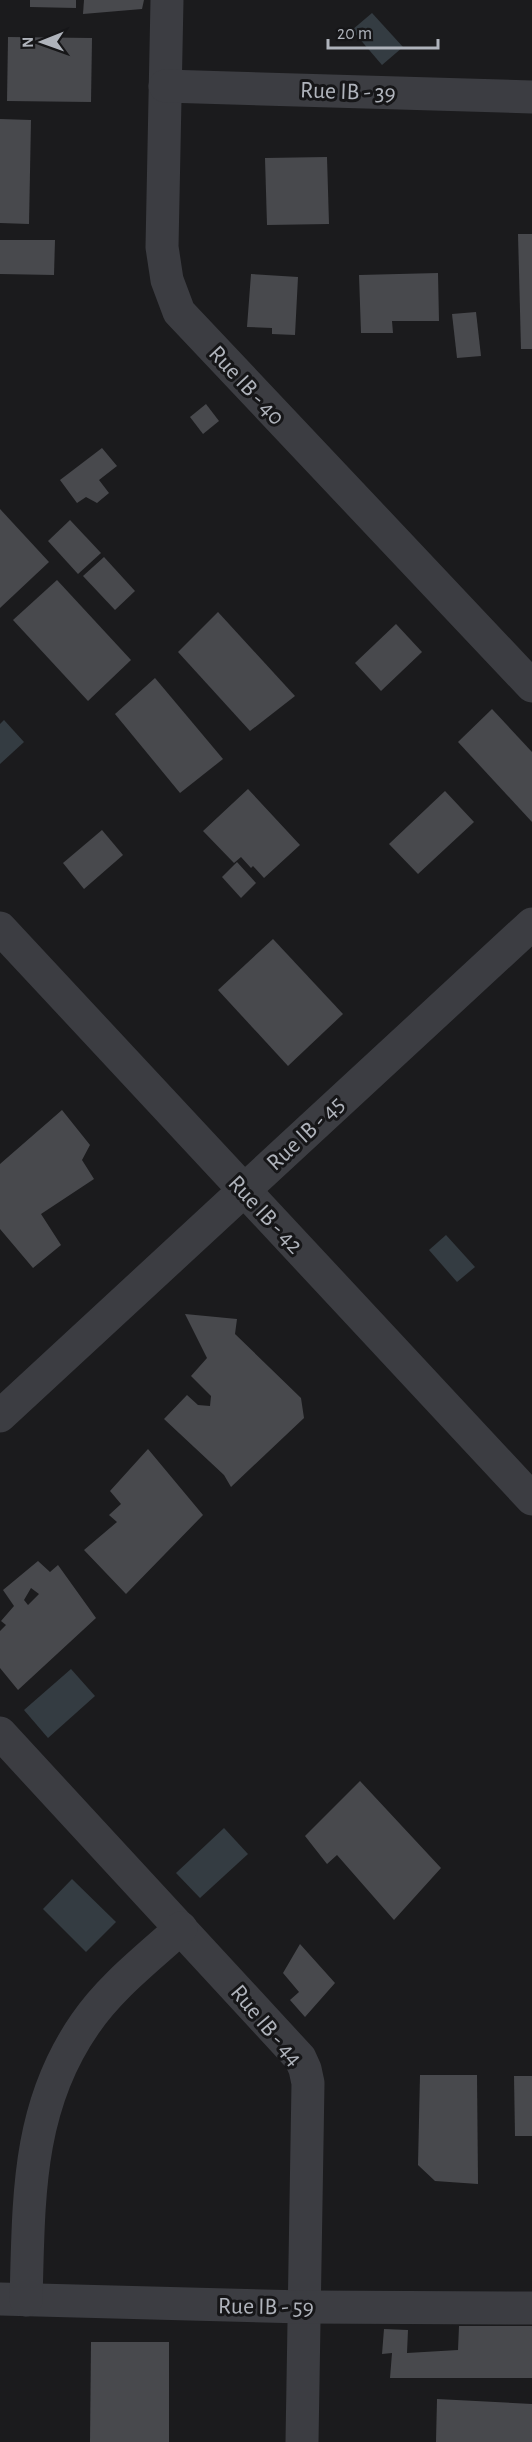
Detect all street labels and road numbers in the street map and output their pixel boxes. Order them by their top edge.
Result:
street label: Rue IB - 39 [300,78,396,106]
street label: Rue IB - 40 [204,341,289,430]
street label: Rue IB - 45 [262,1092,349,1175]
street label: Rue IB - 42 [223,1171,307,1258]
street label: Rue IB - 44 [226,1980,307,2071]
street label: Rue IB - 59 [218,2294,314,2320]

